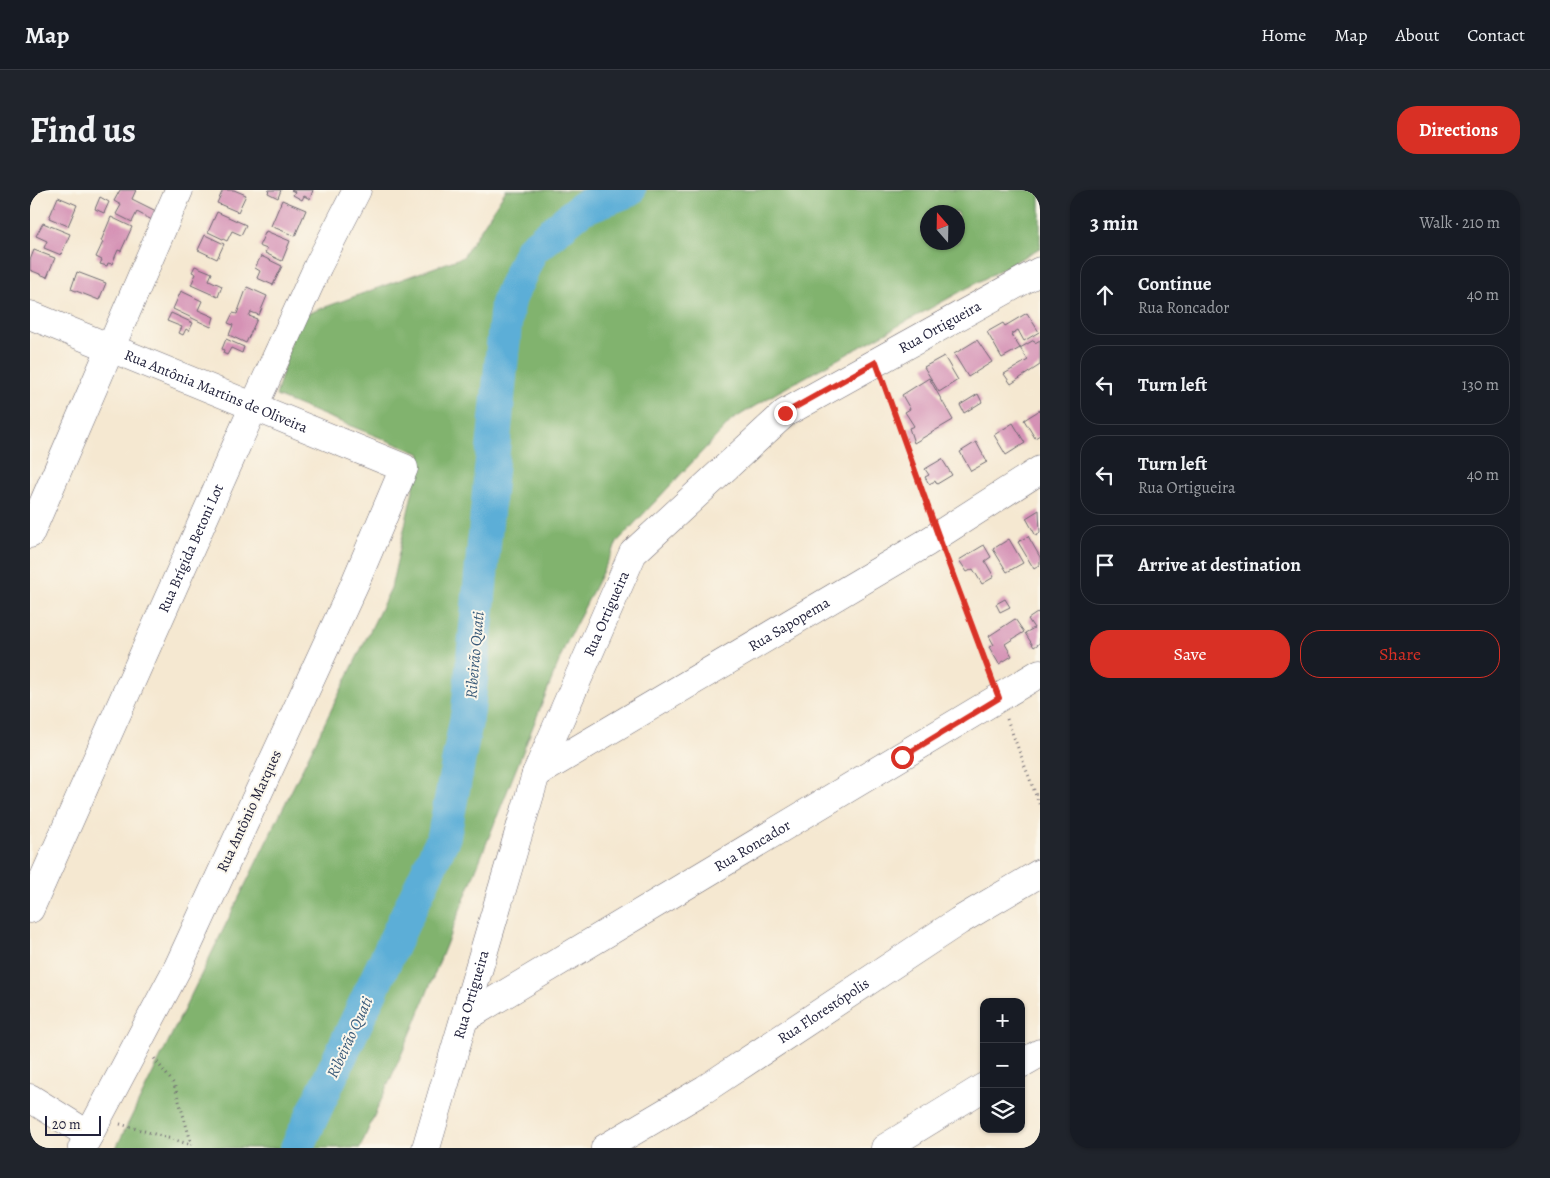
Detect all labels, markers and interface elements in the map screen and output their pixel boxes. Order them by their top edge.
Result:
text: Map [25,19,69,51]
text: Home [1261,23,1306,47]
text: Map [1334,23,1367,47]
text: About [1395,23,1439,47]
text: Contact [1467,23,1525,47]
text: Find us [30,106,136,154]
button: Directions [1397,106,1520,154]
north arrow [920,205,965,250]
text: 3 min [1090,209,1138,237]
text: Walk · 210 m [1419,212,1500,234]
text: Continue [1138,271,1212,297]
icon: ahead [1091,281,1119,309]
text: 40 m [1467,284,1499,306]
street label: Rua Ortigueira [895,296,985,358]
text: Rua Roncador [1138,297,1229,319]
street label: Rua Antônia Martins de Oliveira [121,345,311,438]
icon: left [1091,371,1119,399]
text: Turn left [1138,372,1207,398]
text: 130 m [1462,374,1499,396]
route end [774,402,797,425]
text: Turn left [1138,451,1207,477]
icon: left [1091,461,1119,489]
text: 40 m [1467,464,1499,486]
text: Rua Ortigueira [1138,477,1235,499]
street label: Rua Brígida Betoni Lot [153,481,228,616]
icon: arrive [1091,551,1119,579]
text: Arrive at destination [1138,552,1301,578]
street label: Rua Ortigueira [579,568,634,659]
street label: Rua Sapopema [745,592,833,656]
water label: Ribeirão Quati [460,611,490,700]
button: Save [1090,630,1290,678]
button: Share [1300,630,1500,678]
route start [891,746,914,769]
street label: Rua Antônio Marques [212,747,286,875]
street label: Rua Roncador [710,815,794,876]
street label: Rua Ortigueira [449,948,494,1041]
street label: Rua Florestópolis [774,973,873,1048]
water label: Ribeirão Quati [321,993,378,1082]
map controls [980,998,1025,1133]
button: + [980,998,1025,1043]
button: − [980,1043,1025,1088]
button: layers [980,1088,1025,1133]
scale bar [45,1113,101,1136]
text: 20 m [52,1115,81,1134]

